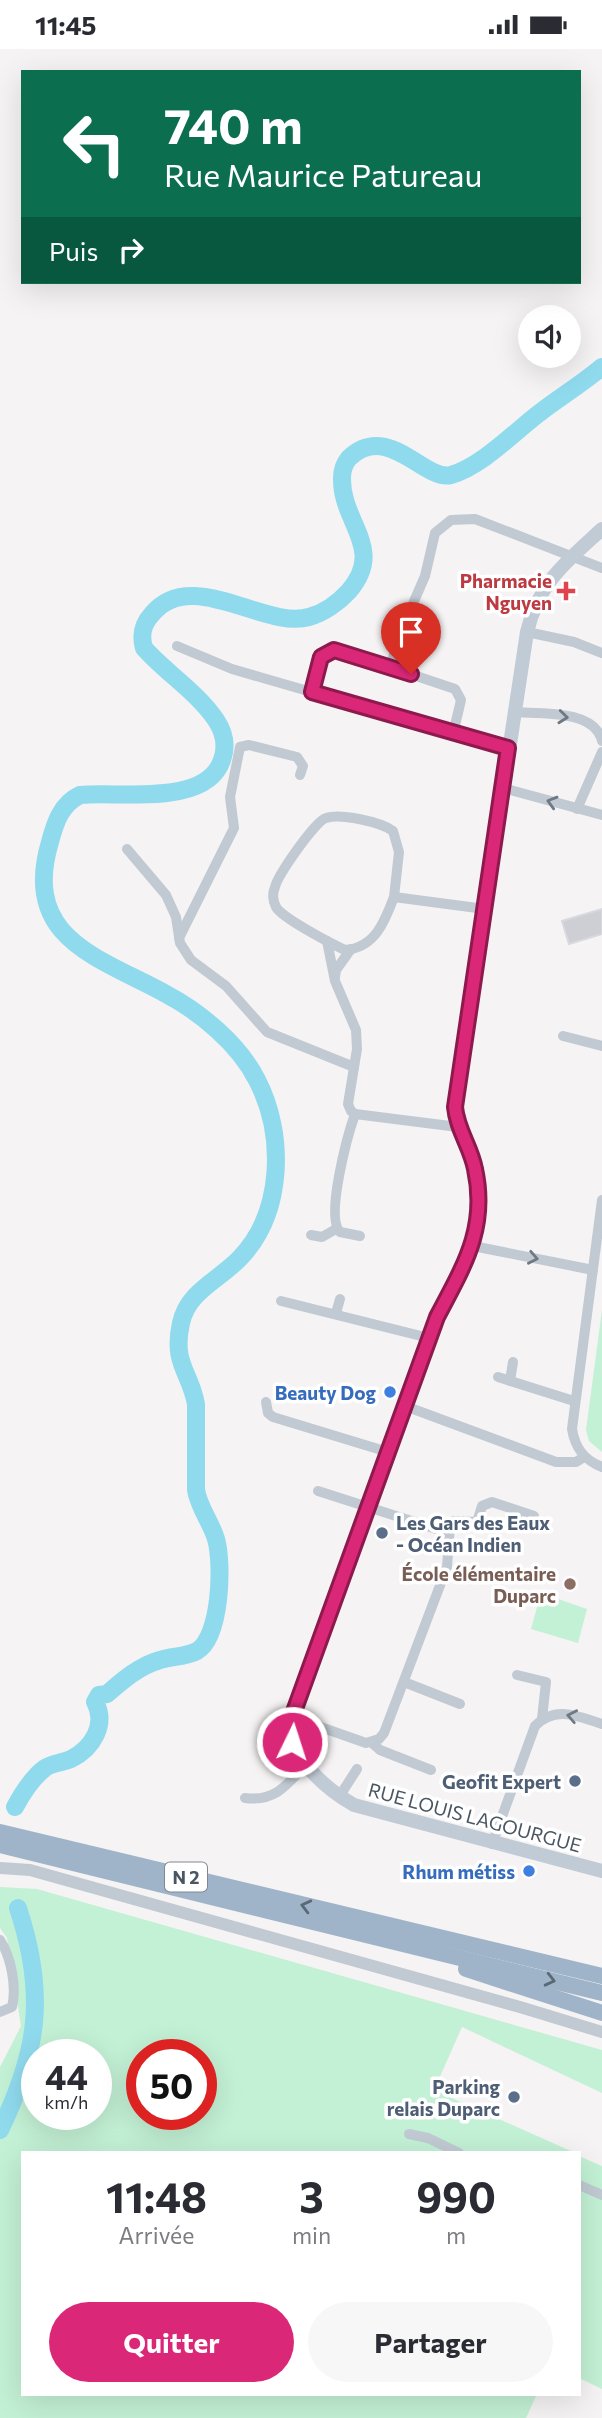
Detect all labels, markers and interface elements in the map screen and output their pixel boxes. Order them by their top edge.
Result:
text: 11:45 [35,9,97,40]
text: 740 m [164,94,303,154]
icon: left [49,98,140,189]
text: Rue Maurice Patureau [164,154,482,194]
icon: right [112,231,150,269]
text: Puis [49,235,98,266]
map controls [518,305,581,368]
button: sound [518,305,581,368]
place label: Pharmacie Nguyen [460,569,552,614]
marker: Pharmacie Nguyen [558,583,574,599]
pin [381,602,441,674]
icon: arrive [392,613,430,651]
one-way arrow [558,709,569,724]
one-way arrow [547,795,559,810]
one-way arrow [527,1250,539,1265]
place label: Beauty Dog [275,1381,377,1404]
marker: Beauty Dog [382,1384,398,1400]
place label: Les Gars des Eaux - Océan Indien [396,1511,550,1556]
marker: Les Gars des Eaux - Océan Indien [374,1525,390,1541]
place label: École élémentaire Duparc [402,1562,556,1607]
marker: École élémentaire Duparc [562,1576,578,1592]
position arrow [255,1705,329,1779]
one-way arrow [566,1709,578,1724]
place label: Geofit Expert [442,1770,561,1793]
marker: Geofit Expert [567,1773,583,1789]
street label: RUE LOUIS LAGOURGUE [366,1777,584,1857]
place label: Rhum métiss [402,1860,515,1883]
road number: N 2 [165,1863,207,1891]
marker: Rhum métiss [521,1863,537,1879]
one-way arrow [300,1899,312,1914]
one-way arrow [544,1972,556,1986]
speed limit sign: 50 [126,2039,217,2130]
text: 44 [45,2054,88,2097]
place label: Parking relais Duparc [387,2075,501,2120]
marker: Parking relais Duparc [506,2089,522,2105]
text: km/h [45,2091,88,2113]
text: 11:48 [106,2170,207,2222]
text: 3 [299,2170,324,2222]
text: 990 [416,2170,496,2222]
text: Arrivée [119,2221,194,2249]
text: min [292,2221,331,2249]
text: m [446,2221,466,2249]
button: Quitter [49,2302,294,2382]
button: Partager [308,2302,553,2382]

